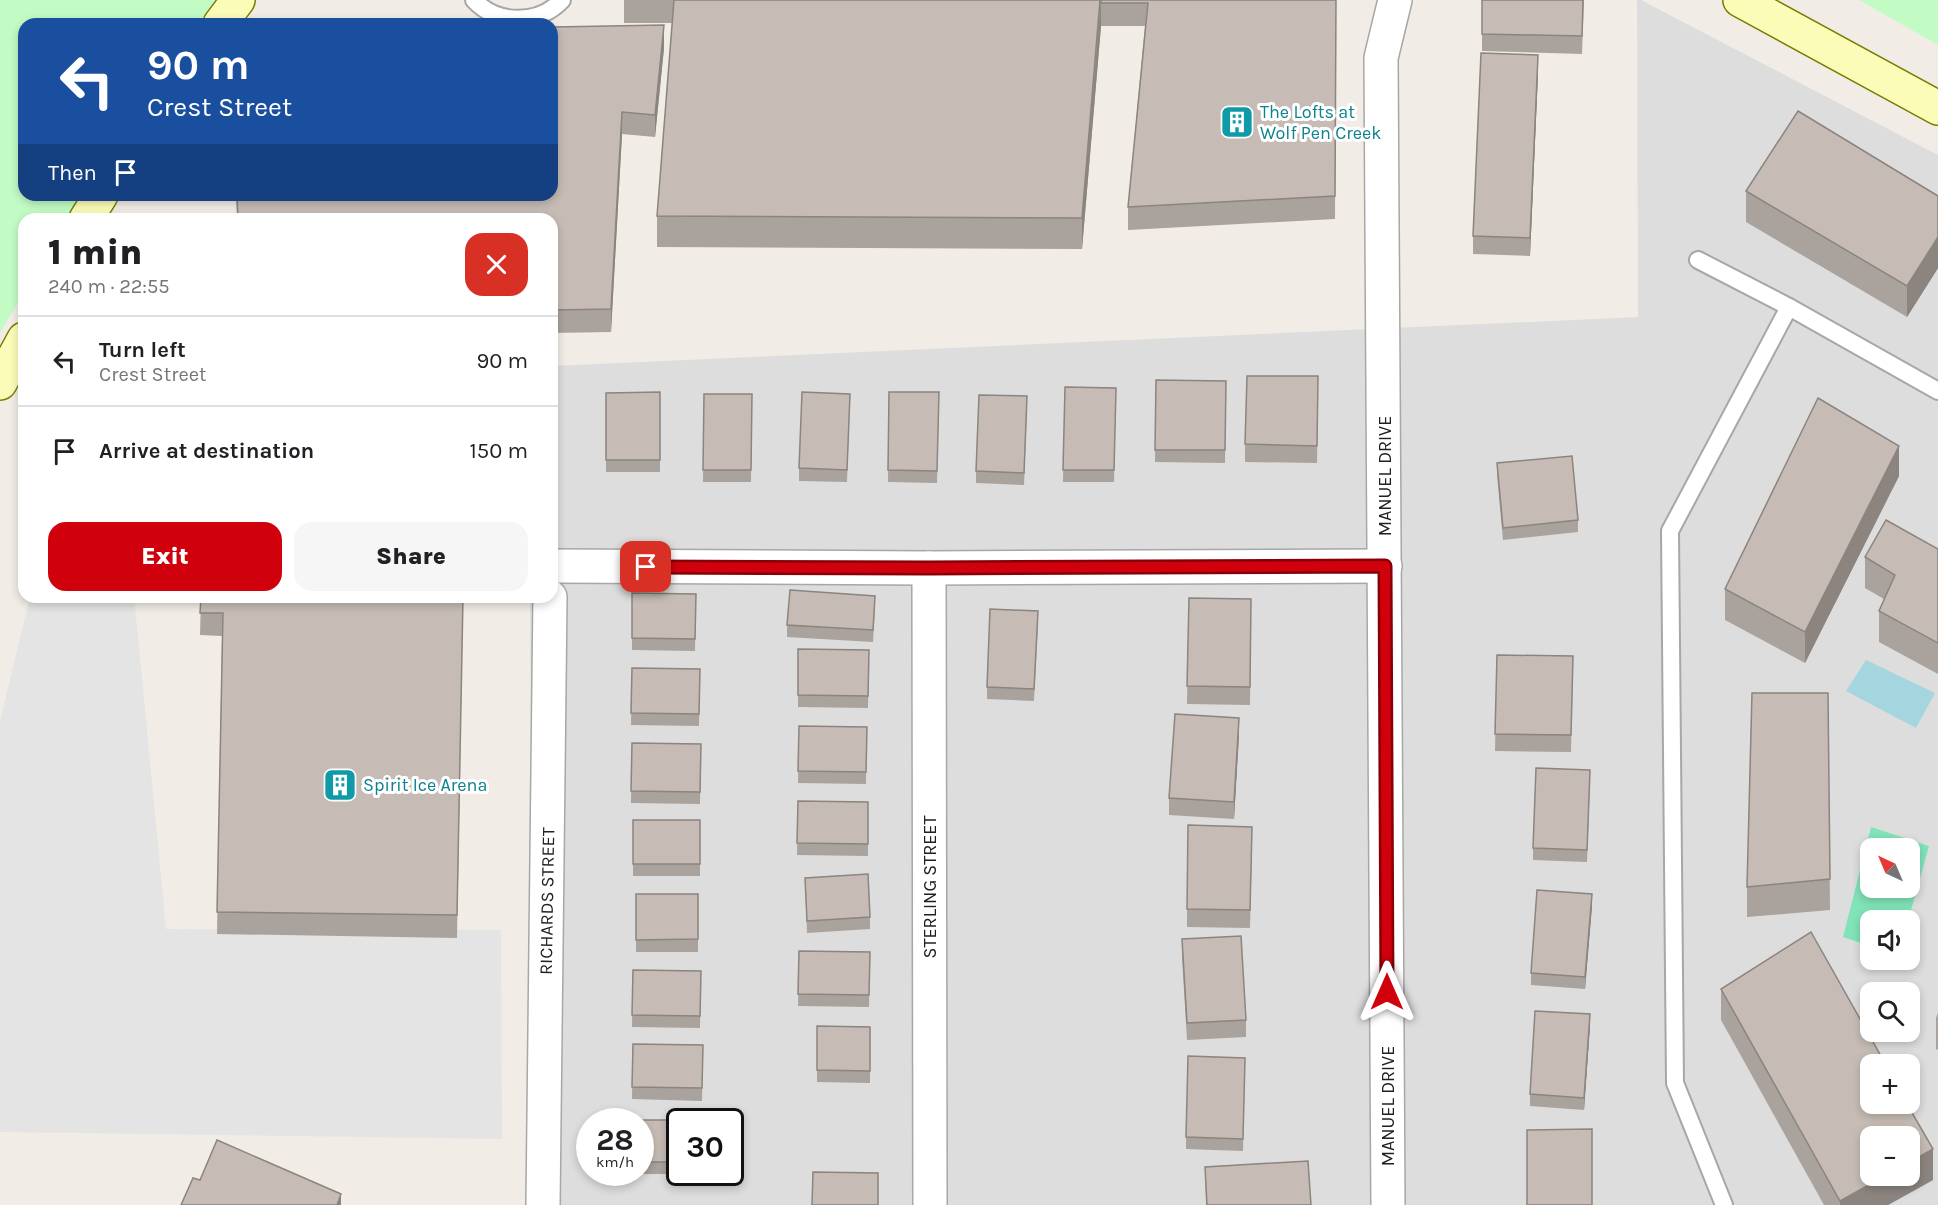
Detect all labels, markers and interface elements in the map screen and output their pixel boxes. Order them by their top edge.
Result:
text: 90 m [147,40,250,90]
icon: left [48,42,126,120]
text: Crest Street [147,91,292,123]
place label: The Lofts at Wolf Pen Creek [1260,101,1381,144]
building icon: The Lofts at Wolf Pen Creek [1219,104,1255,140]
icon: arrive [109,156,142,189]
text: Then [48,160,97,186]
text: 1 min [48,231,142,273]
button: close [465,233,528,296]
text: 240 m · 22:55 [48,275,170,298]
text: Turn left [99,337,186,363]
icon: left [48,345,81,378]
text: 90 m [476,348,528,374]
text: Crest Street [99,363,206,386]
street label: MANUEL DRIVE [1374,416,1396,536]
icon: arrive [48,435,81,468]
text: Arrive at destination [99,438,314,464]
text: 150 m [469,438,528,464]
button: Exit [48,522,282,591]
button: Share [294,522,528,591]
pin [620,541,671,592]
icon: arrive [629,550,662,583]
building icon: Spirit Ice Arena [322,767,358,803]
place label: Spirit Ice Arena [363,774,487,796]
street label: STERLING STREET [919,816,941,958]
street label: RICHARDS STREET [535,827,559,975]
north arrow [1860,838,1920,898]
map controls [1860,838,1920,1186]
button: sound [1860,910,1920,970]
position arrow [1355,960,1419,1024]
button: search [1860,982,1920,1042]
street label: MANUEL DRIVE [1377,1046,1399,1166]
button: + [1860,1054,1920,1114]
speed limit sign: 30 [666,1108,744,1186]
text: 28 [596,1122,634,1158]
button: − [1860,1126,1920,1186]
text: km/h [596,1153,634,1171]

